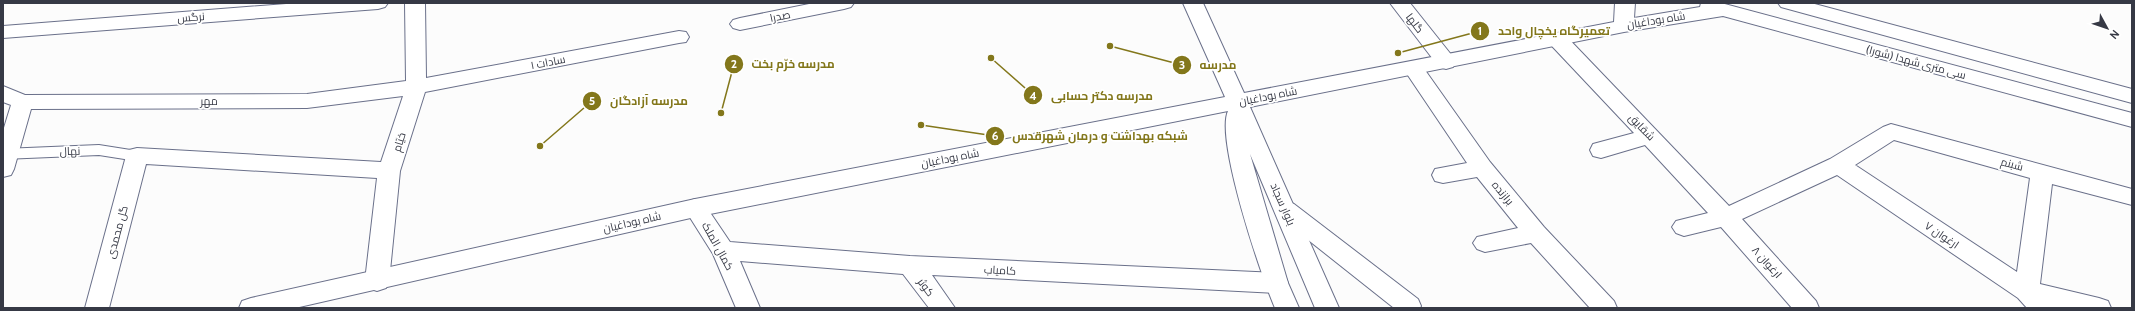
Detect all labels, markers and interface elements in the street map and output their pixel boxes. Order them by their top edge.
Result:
street label: صدرا [768,7,792,25]
street label: شاه بوداغیان [1626,8,1686,32]
north arrow [2087,8,2127,48]
street label: نرگس [177,9,205,25]
street label: گلها [1403,10,1427,36]
callout: تعمیرگاه یخچال واحد [1470,19,1618,43]
text: 1 [1478,23,1482,38]
text: تعمیرگاه یخچال واحد [1498,23,1611,40]
text: N [2107,27,2123,42]
street label: سی متری شهدا (شورا) [1864,42,1968,82]
street label: سادات ۱ [529,52,567,72]
callout: مدرسه خرّم بخت [724,52,843,76]
callout: مدرسه [1172,53,1245,77]
text: 2 [731,56,737,71]
text: مدرسه خرّم بخت [751,56,835,72]
text: 3 [1179,57,1185,72]
text: مدرسه [1200,57,1236,73]
callout: مدرسه دکتر حسابی [1023,83,1161,107]
street label: شاه بوداغیان [1238,83,1298,109]
text: 4 [1029,88,1037,103]
text: مدرسه دکتر حسابی [1051,88,1153,104]
callout: مدرسه آزادگان [582,89,696,113]
text: 5 [589,93,595,108]
text: مدرسه آزادگان [610,93,688,109]
street label: مهر [199,94,218,108]
street label: شقایق [1626,111,1658,143]
callout: شبکه بهداشت و درمان شهرقدس [985,124,1196,148]
text: 6 [992,128,999,143]
text: شبکه بهداشت و درمان شهرقدس [1012,128,1188,144]
street label: خیّام [389,131,409,154]
street label: نهال [59,144,81,158]
street label: شاه بوداغیان [920,145,980,171]
street label: شبنم [1999,154,2025,175]
street label: برازنده [1489,178,1517,208]
street label: بلوار سجاد [1267,180,1299,228]
street label: گل محمدی [103,204,131,260]
street label: شاه بوداغیان [602,209,662,235]
street label: ارغوان ۷ [1922,218,1962,252]
street label: کمال الملک [699,219,737,273]
street label: ارغوان ۸ [1749,243,1785,281]
street label: کامیاب [983,262,1017,278]
street label: کوثر [914,274,938,299]

